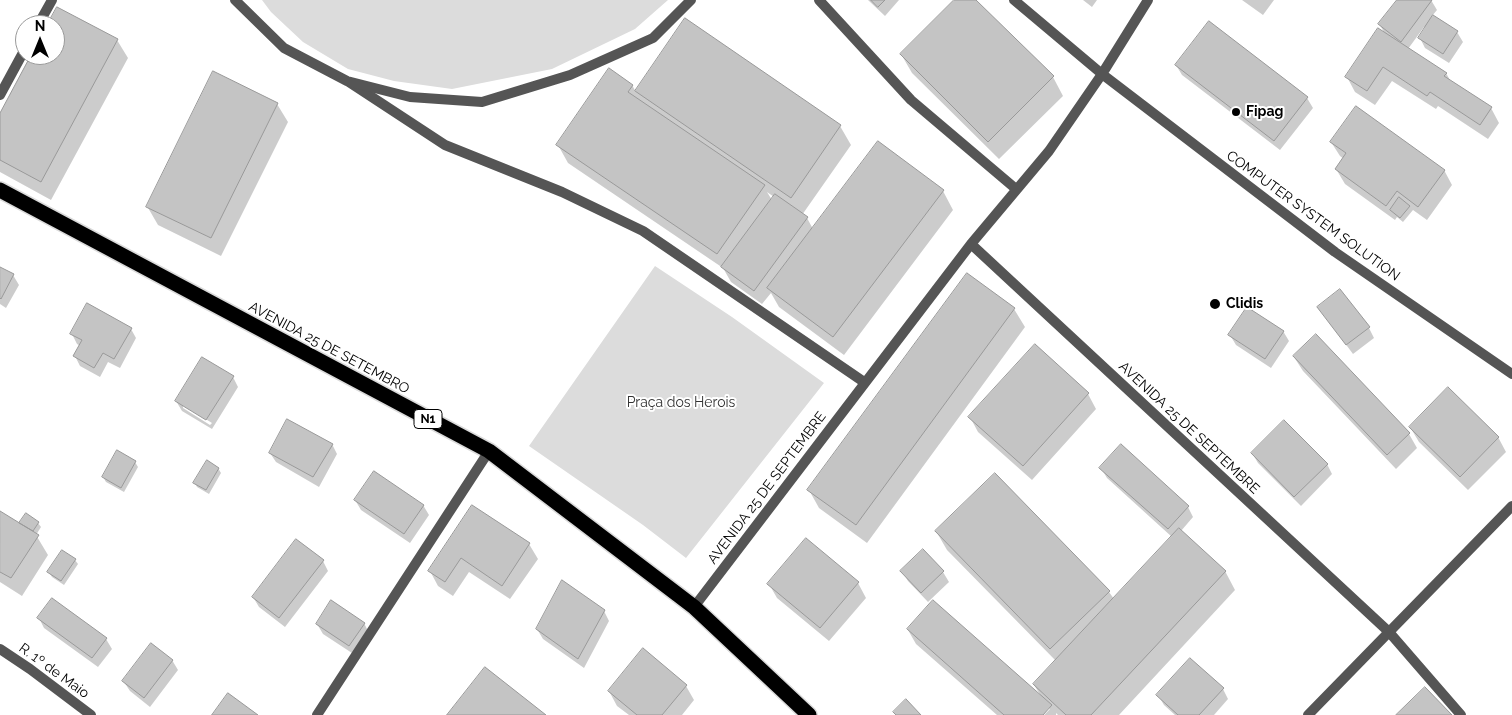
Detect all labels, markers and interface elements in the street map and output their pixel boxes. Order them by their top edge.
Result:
north arrow [15,15,65,65]
text: N [35,18,45,34]
place label: Fipag [1246,104,1283,120]
marker: Fipag [1230,106,1242,118]
street label: COMPUTER SYSTEM SOLUTION [1223,147,1403,285]
place label: Clidis [1226,296,1263,312]
marker: Clidis [1208,297,1222,311]
street label: AVENIDA 25 DE SETEMBRO [246,298,412,398]
street label: AVENIDA 25 DE SEPTEMBRE [1115,358,1263,498]
park label: Praça dos Herois [627,395,735,411]
road number: N1 [414,409,442,428]
street label: AVENIDA 25 DE SEPTEMBRE [704,409,830,567]
street label: R. 1º de Maio [16,640,92,702]

